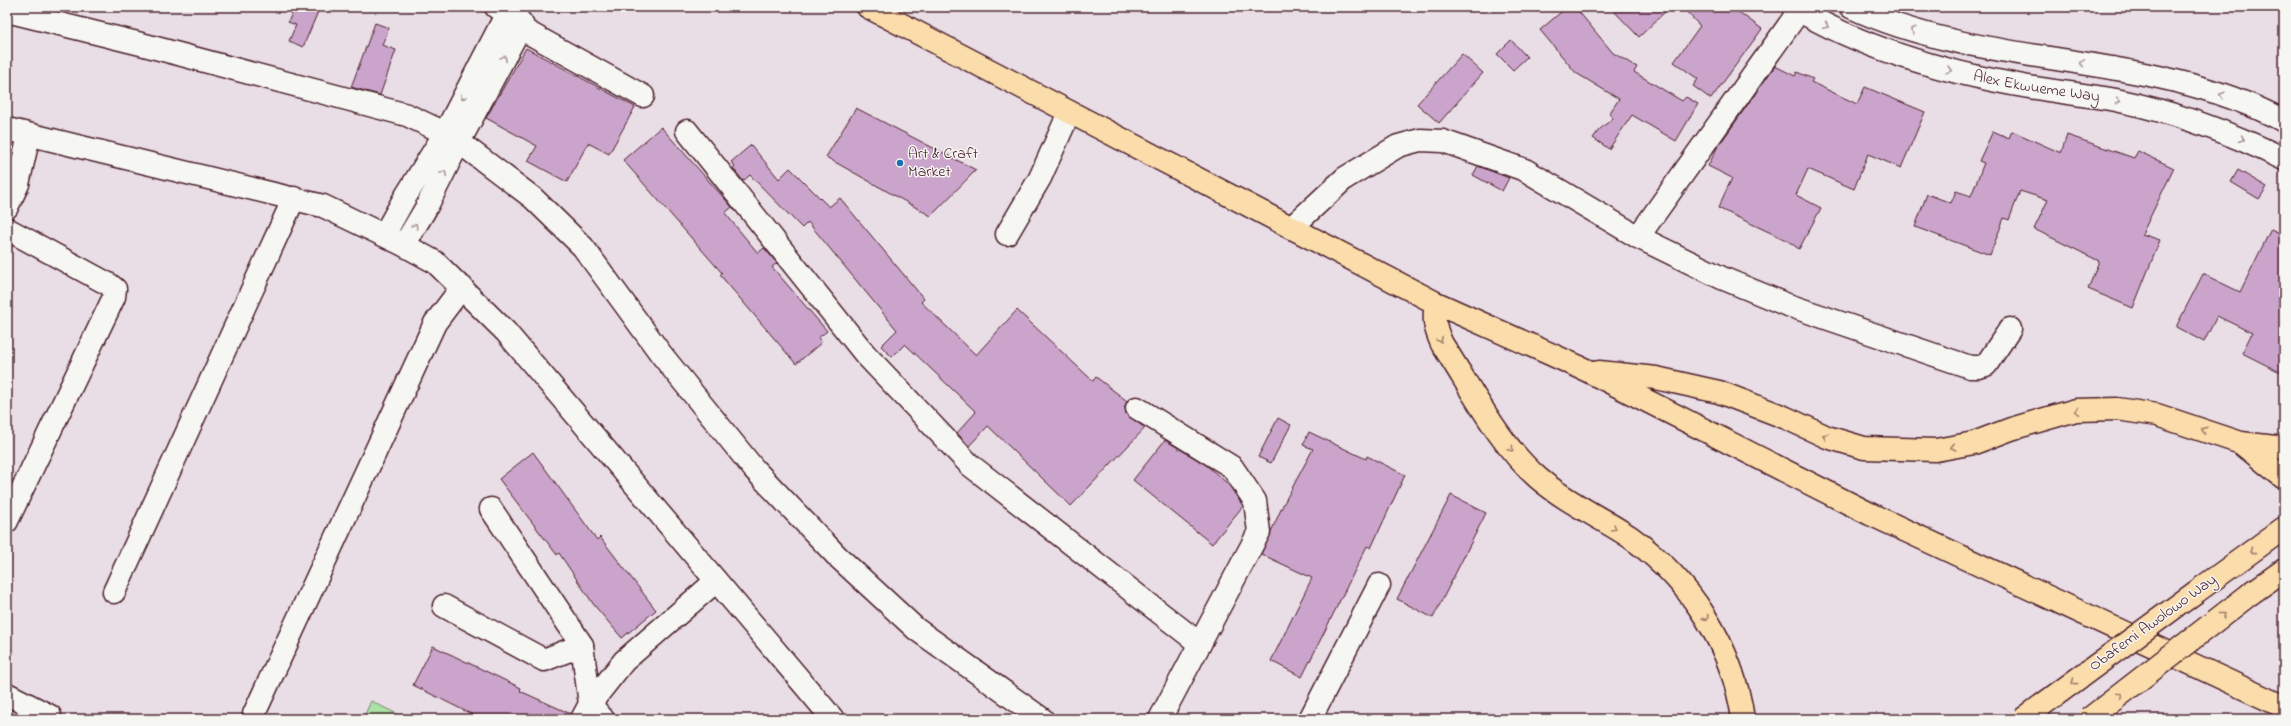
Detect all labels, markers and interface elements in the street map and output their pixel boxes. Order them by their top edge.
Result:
one-way arrow [1823,22,1830,30]
one-way arrow [1910,26,1917,35]
one-way arrow [499,55,507,62]
one-way arrow [2079,59,2085,68]
street label: Alex Ekwueme Way [1971,64,2101,109]
one-way arrow [1945,65,1952,74]
one-way arrow [2219,91,2226,100]
one-way arrow [461,93,468,101]
one-way arrow [2114,96,2121,104]
one-way arrow [2237,134,2245,142]
place label: Art & Craft Market [908,142,979,184]
marker: Art & Craft Market [895,158,905,168]
one-way arrow [439,170,446,177]
one-way arrow [411,223,418,230]
one-way arrow [1436,336,1443,343]
one-way arrow [2074,406,2080,415]
one-way arrow [2201,427,2208,435]
one-way arrow [1822,432,1829,440]
one-way arrow [1950,443,1956,451]
one-way arrow [1507,444,1514,452]
one-way arrow [1610,523,1617,530]
one-way arrow [2250,546,2257,553]
street label: Obafemi Awolowo Way [2084,568,2222,678]
one-way arrow [1701,613,1708,620]
one-way arrow [2218,613,2225,620]
one-way arrow [2071,677,2078,684]
one-way arrow [2116,693,2123,700]

